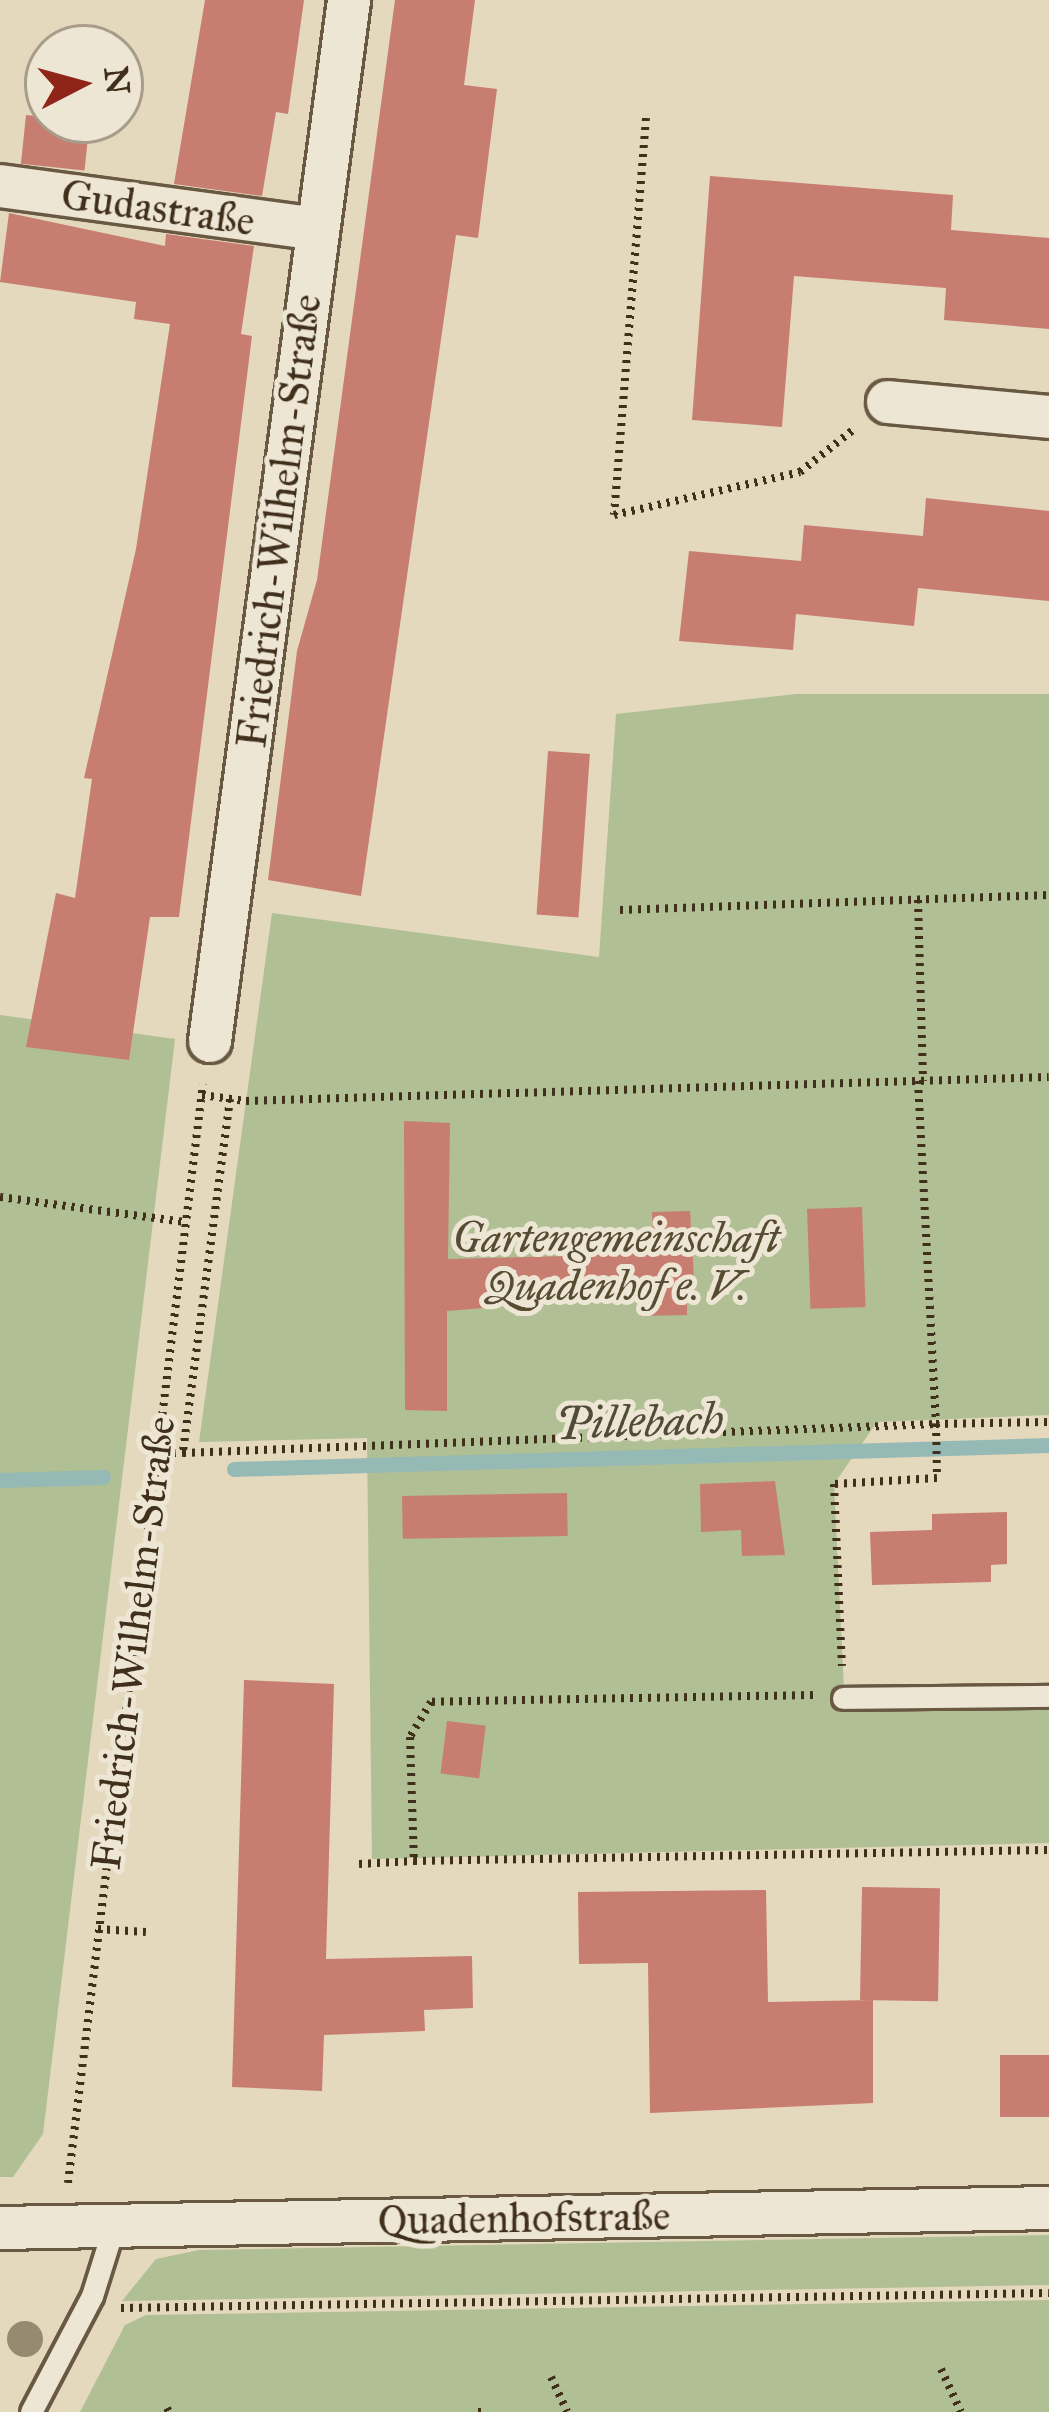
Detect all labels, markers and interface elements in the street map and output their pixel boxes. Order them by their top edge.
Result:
north arrow [24,24,144,144]
text: N [95,65,138,97]
street label: Gudastraße [58,169,258,247]
street label: Friedrich-Wilhelm-Straße [226,291,332,751]
park label: Gartengemeinschaft Quadenhof e. V. [453,1213,779,1312]
water label: Pillebach [555,1391,725,1451]
street label: Friedrich-Wilhelm-Straße [80,1413,186,1873]
street label: Quadenhofstraße [377,2190,671,2246]

